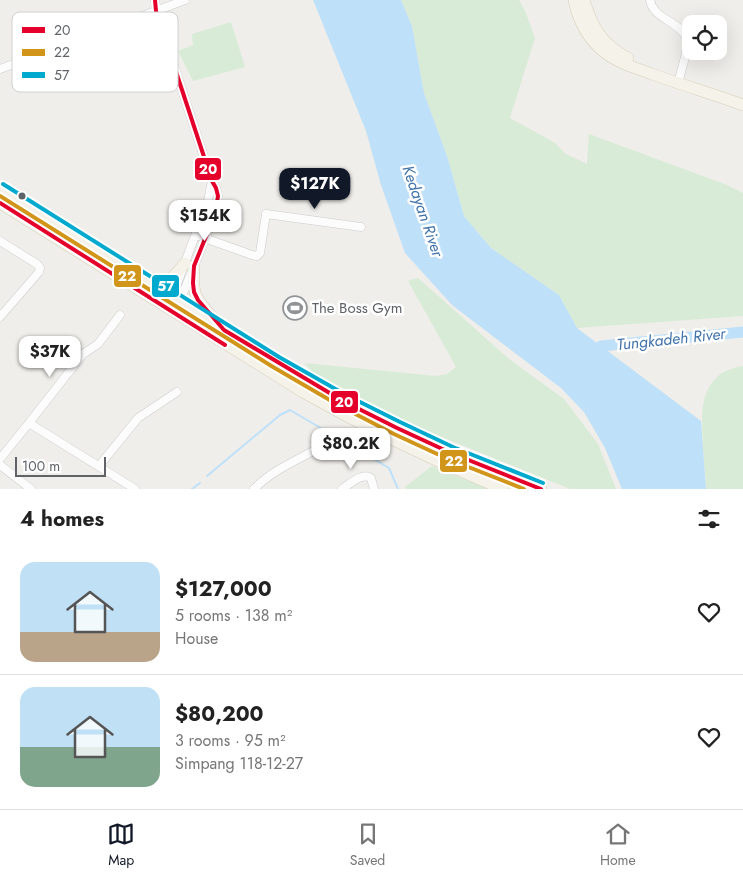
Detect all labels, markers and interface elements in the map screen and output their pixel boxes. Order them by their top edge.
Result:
legend [12,12,178,92]
map controls [682,15,727,60]
button: locate [682,15,727,60]
text: 20 [54,20,70,40]
text: 22 [54,42,70,62]
text: 57 [54,65,70,85]
line badge: 20 [194,157,222,181]
text: 20 [199,159,217,179]
water label: Kedayan River [397,162,450,261]
pin: $127K [280,168,350,210]
text: $127K [290,172,340,195]
unlabelled marker [17,191,27,201]
pin: $154K [170,200,240,242]
text: $154K [180,204,230,227]
line badge: 22 [113,264,142,288]
text: 22 [118,266,136,286]
line badge: 57 [151,274,180,298]
text: 57 [157,276,175,296]
sports icon: The Boss Gym [282,295,308,321]
place label: The Boss Gym [312,297,402,319]
water label: Tungkadeh River [615,322,728,356]
pin: $37K [20,336,80,378]
text: $37K [30,340,70,363]
line badge: 20 [330,390,359,414]
text: 20 [335,392,353,412]
pin: $80.2K [310,428,392,470]
text: $80.2K [322,432,380,455]
line badge: 22 [439,449,468,473]
text: 22 [445,451,463,471]
scale bar [15,454,106,477]
text: 100 m [22,456,60,476]
text: 4 homes [20,504,104,534]
icon: filters [695,505,723,533]
text: $127,000 [175,574,272,604]
icon: home [60,582,120,642]
icon: heart [695,598,723,626]
text: 5 rooms · 138 m² [175,604,292,627]
text: House [175,627,218,650]
text: $80,200 [175,699,264,729]
icon: home [60,707,120,767]
icon: heart [695,723,723,751]
text: 3 rooms · 95 m² [175,729,286,752]
text: Simpang 118-12-27 [175,752,303,775]
tab: Map [107,820,135,870]
tab: Saved [350,820,385,870]
tab: Home [600,820,636,870]

